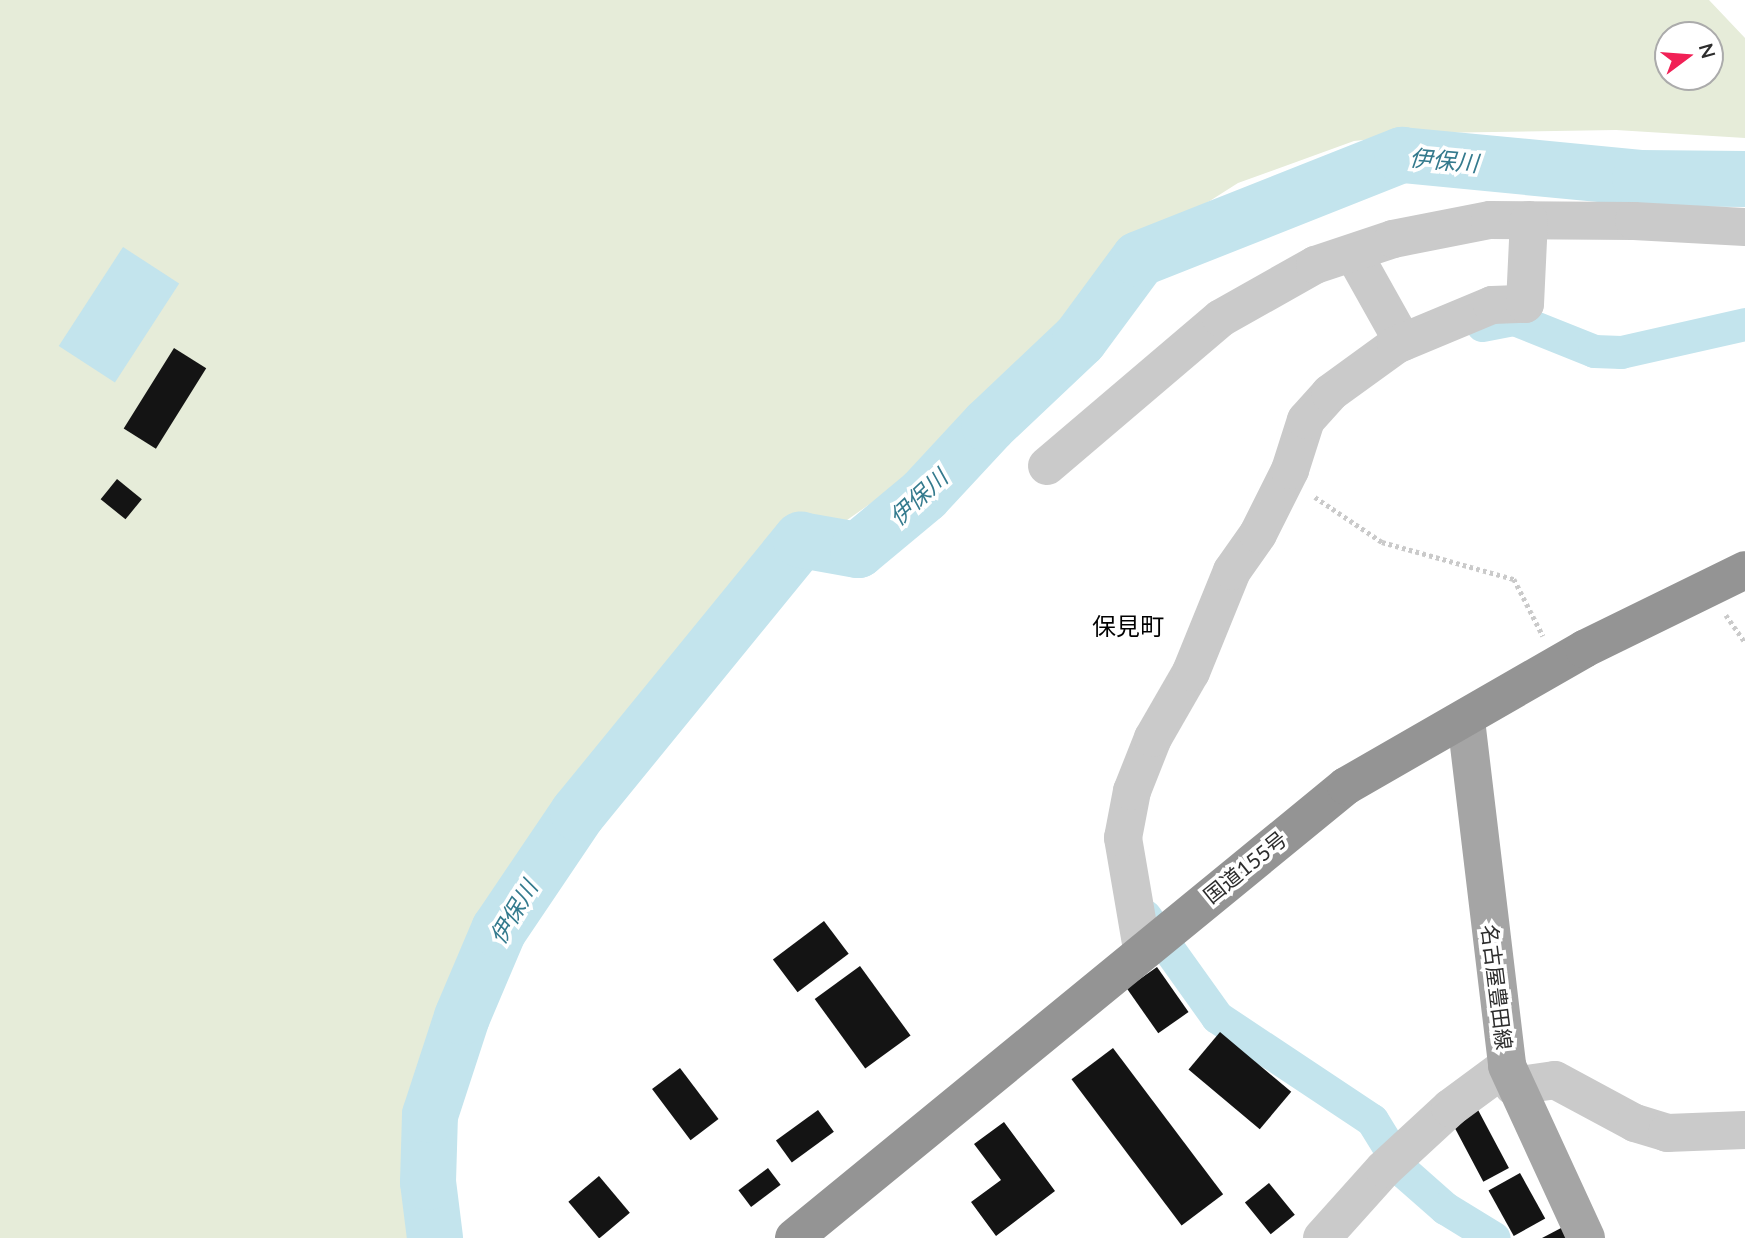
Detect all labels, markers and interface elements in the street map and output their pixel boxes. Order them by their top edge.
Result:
north arrow [1654,21,1724,91]
text: N [1695,40,1721,61]
water label: 伊保川 [1408,143,1480,177]
water label: 伊保川 [883,463,953,531]
district label: 保見町 [1092,612,1164,640]
street label: 国道155号 [1198,826,1292,908]
water label: 伊保川 [483,875,543,949]
street label: 名古屋豊田線 [1477,923,1517,1051]

